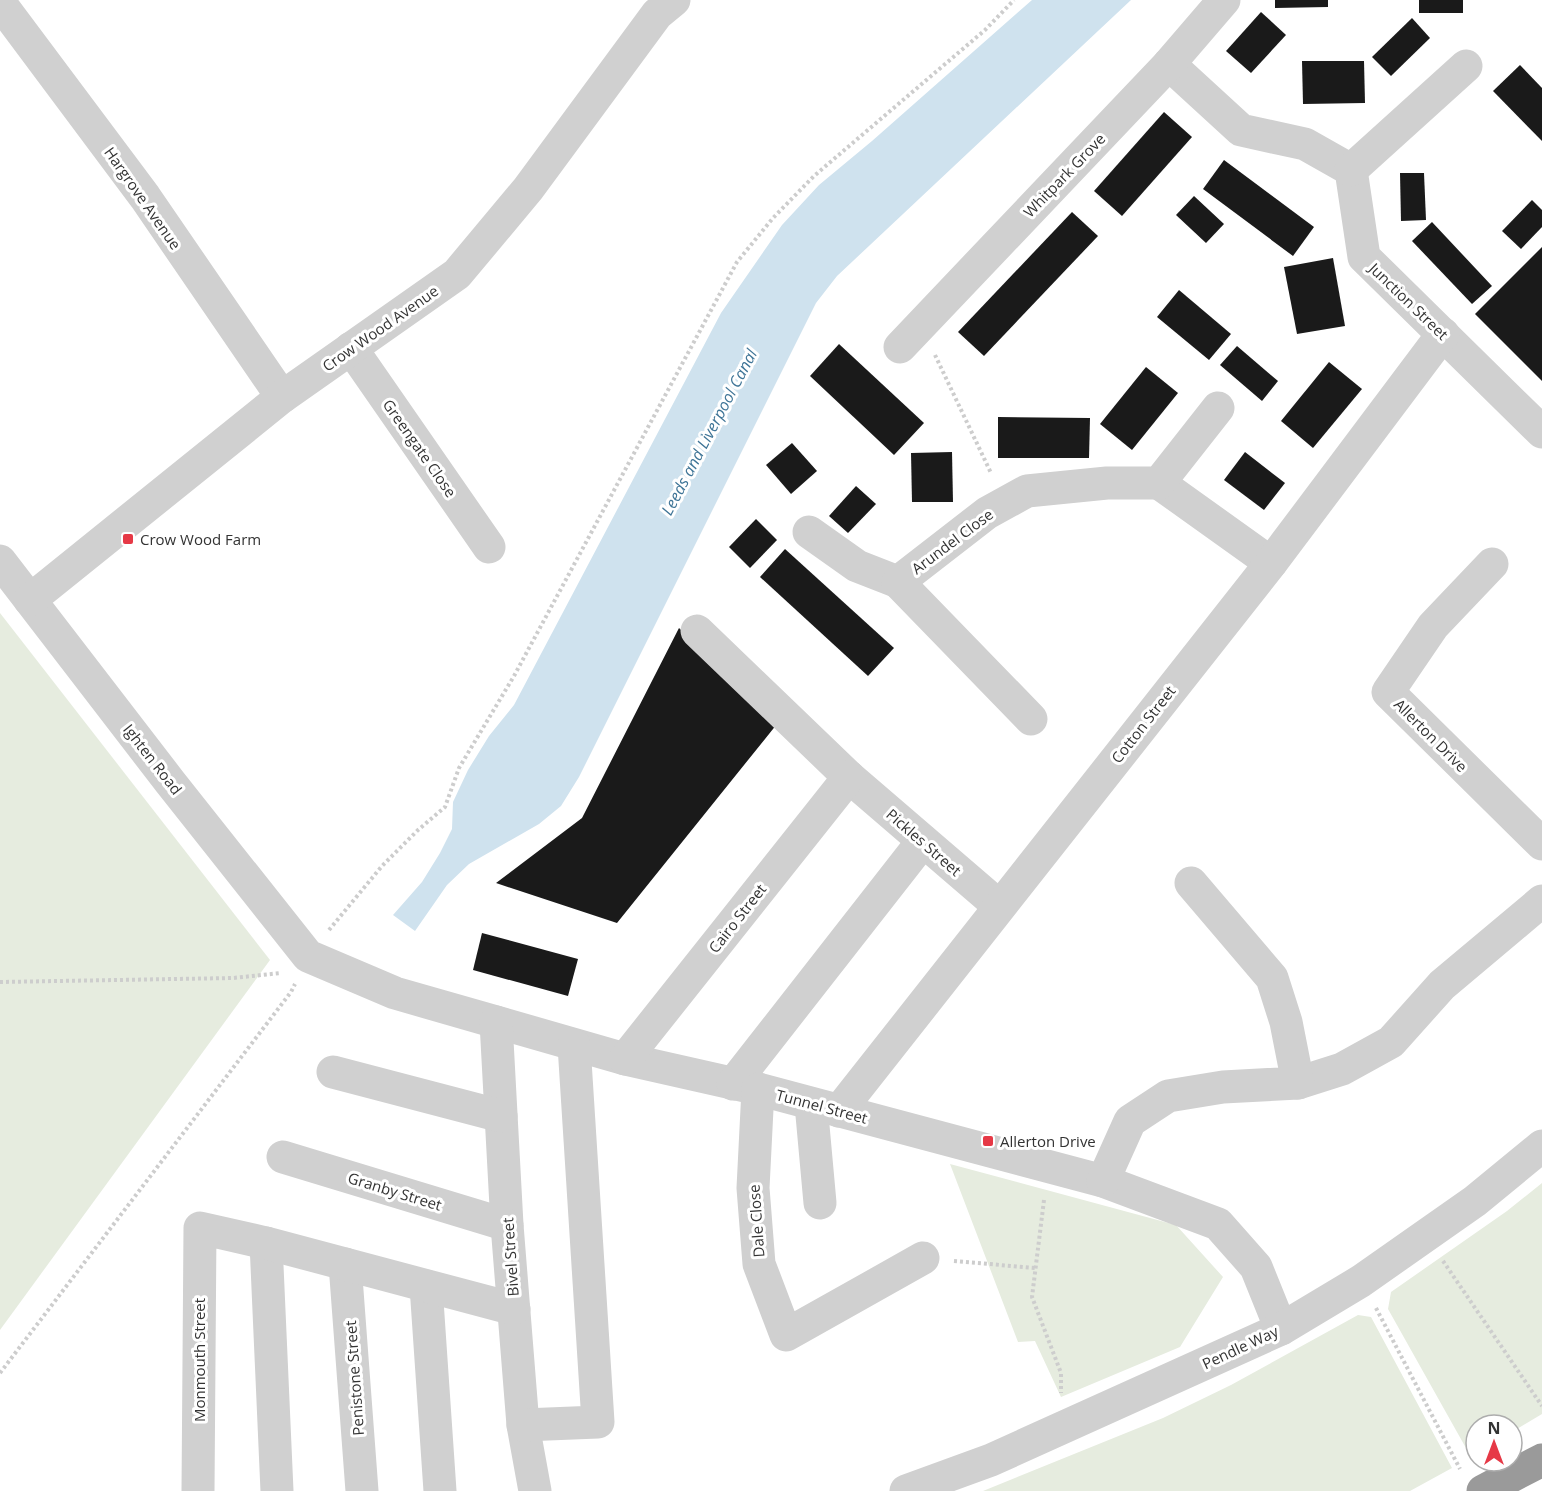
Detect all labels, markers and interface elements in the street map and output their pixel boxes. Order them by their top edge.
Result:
street label: Whitpark Grove [1019,129,1109,221]
street label: Hargrove Avenue [100,143,186,253]
street label: Junction Street [1364,257,1453,344]
street label: Crow Wood Avenue [318,280,442,376]
water label: Leeds and Liverpool Canal [656,344,763,519]
street label: Greengate Close [379,395,461,501]
street label: Arundel Close [907,504,997,578]
place label: Crow Wood Farm [140,529,261,549]
marker: Crow Wood Farm [121,532,135,546]
street label: Cotton Street [1106,681,1180,767]
street label: Allerton Drive [1390,694,1472,776]
street label: Ighten Road [119,720,187,798]
street label: Pickles Street [882,804,966,880]
street label: Cairo Street [704,879,770,957]
street label: Tunnel Street [774,1084,870,1128]
place label: Allerton Drive [1000,1131,1096,1151]
marker: Allerton Drive [981,1134,995,1148]
street label: Granby Street [346,1167,444,1215]
street label: Dale Close [743,1184,769,1258]
street label: Bivel Street [497,1217,523,1297]
street label: Monmouth Street [189,1298,209,1422]
street label: Penistone Street [340,1320,368,1436]
street label: Pendle Way [1199,1320,1282,1373]
north arrow [1464,1413,1524,1473]
text: N [1487,1417,1501,1439]

